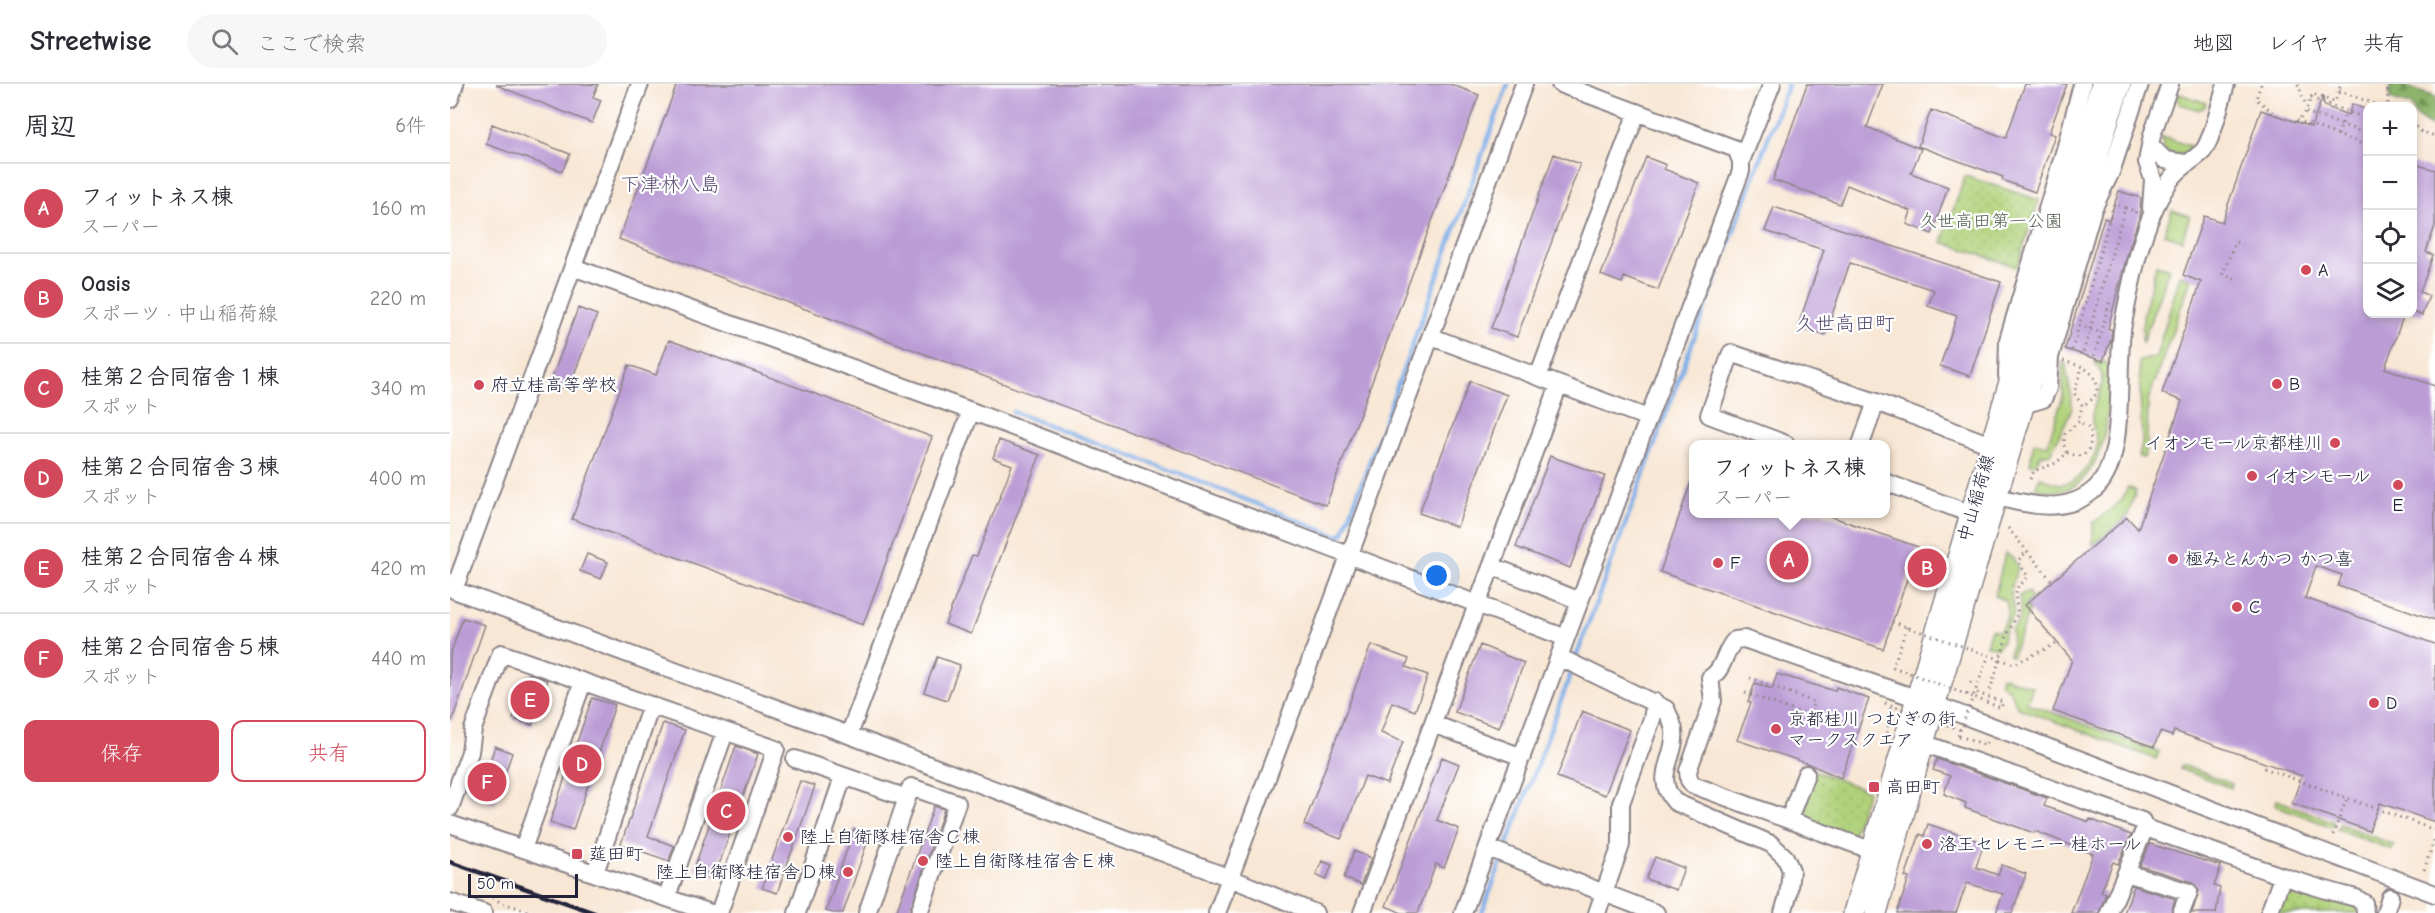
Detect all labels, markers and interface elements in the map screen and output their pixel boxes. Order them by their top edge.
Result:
search box [187,14,607,68]
text: Streetwise [30,25,151,57]
icon: search [208,25,241,58]
text: ここで検索 [256,31,366,57]
text: 地図 [2193,31,2235,55]
text: レイヤ [2268,31,2330,55]
text: 共有 [2363,31,2405,55]
map controls [2363,102,2417,318]
button: + [2363,102,2417,156]
text: 周辺 [24,112,76,142]
text: 6件 [395,114,426,137]
button: − [2363,156,2417,210]
district label: 下津林八島 [620,173,720,196]
text: フィットネス棟 [81,184,233,210]
text: A [38,197,49,220]
text: 160 m [372,197,426,220]
button: locate [2363,210,2417,264]
park label: 久世高田第一公園 [1919,211,2063,232]
text: スーパー [81,215,160,238]
place label: A [2318,260,2328,281]
marker: A [2299,263,2313,277]
button: layers [2363,264,2417,318]
text: Oasis [81,271,130,297]
text: B [37,287,50,310]
text: 220 m [370,287,426,310]
text: スポーツ · 中山稲荷線 [81,302,277,325]
district label: 久世高田町 [1795,312,1895,335]
text: 桂第２合同宿舎１棟 [81,364,279,390]
place label: B [2289,374,2300,395]
place label: 府立桂高等学校 [491,375,617,396]
text: C [37,377,50,400]
text: 340 m [371,377,426,400]
marker: B [2270,377,2284,391]
marker: 府立桂高等学校 [472,378,486,392]
text: スポット [81,395,161,418]
place label: イオンモール京都桂川 [2145,433,2323,454]
marker: イオンモール京都桂川 [2328,436,2342,450]
popup [1689,440,1890,518]
street label: 中山稲荷線 [1954,452,1999,544]
text: 桂第２合同宿舎３棟 [81,454,279,480]
text: フィットネス棟 [1714,455,1865,481]
place label: イオンモール [2264,466,2370,487]
text: D [37,467,50,490]
text: 400 m [369,467,426,490]
marker: イオンモール [2245,469,2259,483]
marker: E [2391,478,2405,492]
text: スポット [81,485,161,508]
text: スーパー [1714,486,1793,509]
place label: E [2393,495,2404,516]
pin: A [1770,538,1808,582]
text: 桂第２合同宿舎４棟 [81,544,279,570]
pin: B [1908,546,1946,590]
place label: 極みとんかつ かつ喜 [2185,549,2353,570]
marker: 極みとんかつ かつ喜 [2166,552,2180,566]
place label: F [1730,553,1741,574]
marker: F [1711,556,1725,570]
text: E [38,557,49,580]
text: 420 m [370,557,426,580]
your location [1422,561,1451,590]
text: スポット [81,575,161,598]
place label: C [2249,597,2260,618]
marker: C [2230,600,2244,614]
text: 桂第２合同宿舎５棟 [81,634,279,660]
text: F [38,647,49,670]
text: 440 m [371,647,426,670]
text: スポット [81,665,161,688]
pin: E [510,678,550,722]
place label: D [2386,693,2397,714]
marker: D [2367,696,2381,710]
place label: 京都桂川 つむぎの街 マークスクエア [1788,709,1956,751]
button: 保存 [24,720,219,782]
button: 共有 [231,720,426,782]
marker: 京都桂川 つむぎの街 マークスクエア [1769,722,1783,736]
pin: D [562,742,602,786]
pin: F [468,760,507,804]
place label: 高田町 [1886,777,1940,798]
marker: 高田町 [1867,780,1881,794]
pin: C [706,788,746,834]
place label: 陸上自衛隊桂宿舎Ｃ棟 [800,827,980,848]
marker: 陸上自衛隊桂宿舎Ｃ棟 [781,830,795,844]
place label: 洛王セレモニー 桂ホール [1939,834,2142,855]
marker: 洛王セレモニー 桂ホール [1920,837,1934,851]
place label: 莚田町 [589,844,643,865]
marker: 莚田町 [570,847,584,861]
place label: 陸上自衛隊桂宿舎Ｅ棟 [935,851,1115,872]
marker: 陸上自衛隊桂宿舎Ｅ棟 [916,854,930,868]
place label: 陸上自衛隊桂宿舎Ｄ棟 [656,862,836,883]
marker: 陸上自衛隊桂宿舎Ｄ棟 [841,865,855,879]
scale bar [468,871,578,898]
text: 50 m [477,875,514,893]

